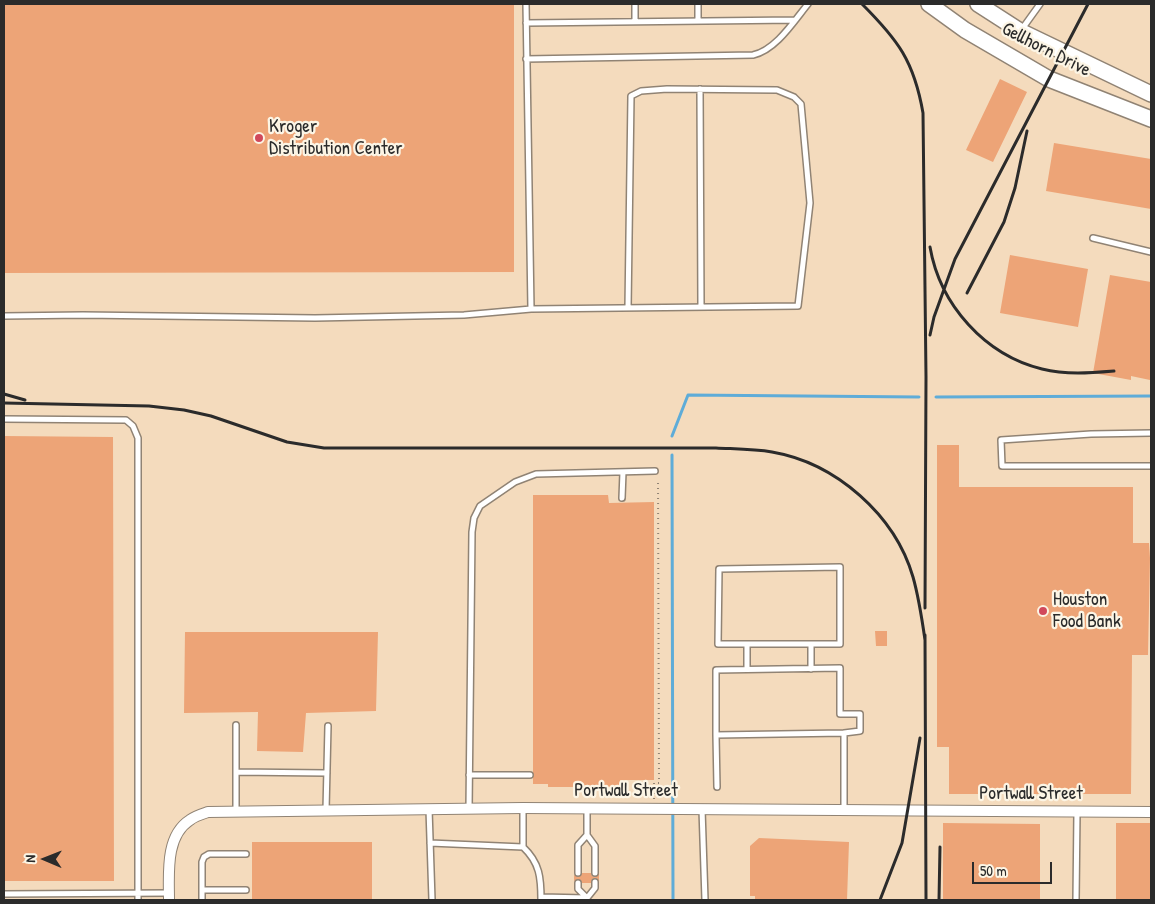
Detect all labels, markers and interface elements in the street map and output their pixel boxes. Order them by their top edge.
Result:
street label: Gellhorn Drive [998,18,1094,82]
place label: Kroger Distribution Center [269,116,403,160]
marker: Kroger Distribution Center [253,132,265,144]
place label: Houston Food Bank [1053,589,1121,633]
marker: Houston Food Bank [1037,605,1049,617]
street label: Portwall Street [574,780,678,802]
street label: Portwall Street [979,783,1083,805]
north arrow [20,834,70,884]
scale bar [975,852,1055,884]
text: N [20,855,39,863]
text: 50 m [980,860,1007,881]

